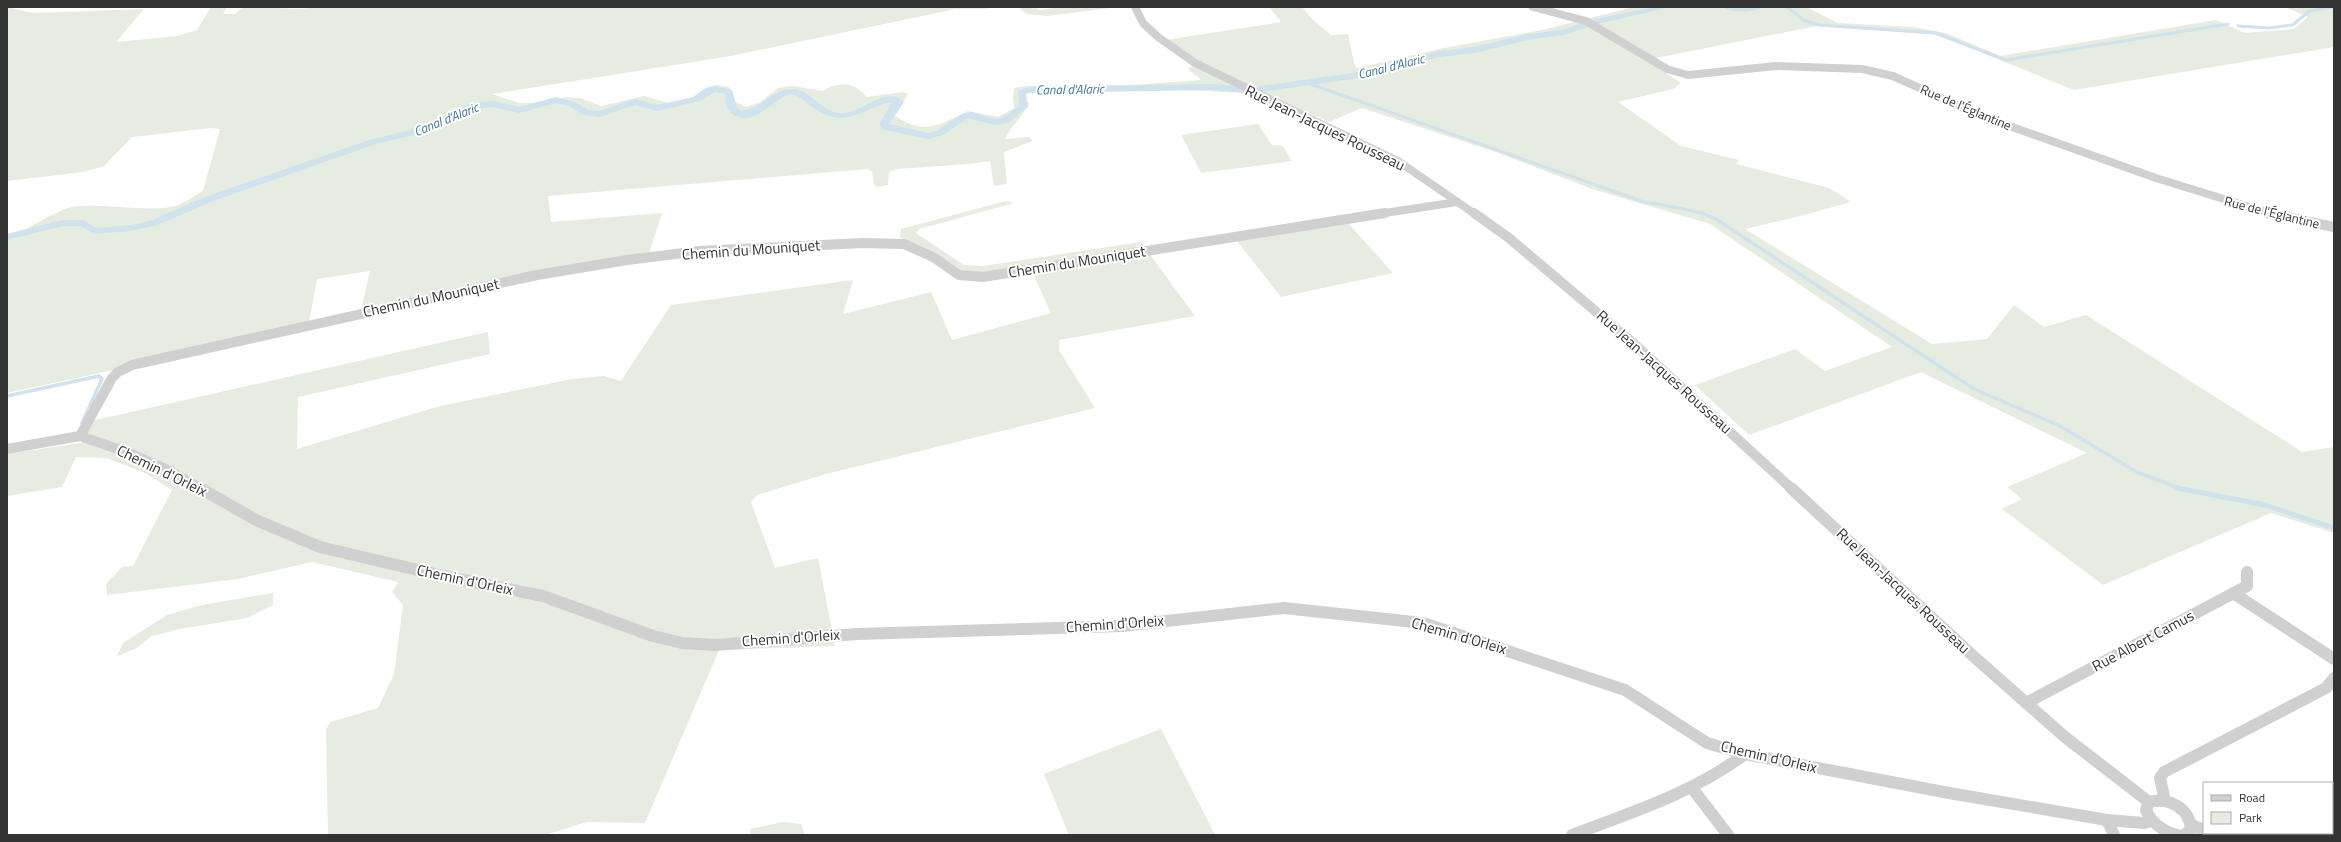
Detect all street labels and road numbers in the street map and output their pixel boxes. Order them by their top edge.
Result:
street label: Rue Jean-Jacques Rousseau [1241,79,1409,176]
street label: Rue de l'Églantine [1917,79,2015,135]
street label: Rue de l'Églantine [2222,191,2322,233]
street label: Chemin du Mouniquet [681,233,822,266]
street label: Chemin du Mouniquet [1007,239,1148,284]
street label: Chemin du Mouniquet [361,272,502,323]
street label: Rue Jean-Jacques Rousseau [1591,304,1737,439]
street label: Chemin d'Orleix [113,439,212,503]
street label: Rue Jean-Jacques Rousseau [1831,522,1975,659]
street label: Chemin d'Orleix [415,558,516,601]
street label: Rue Albert Camus [2088,604,2198,677]
street label: Chemin d'Orleix [1065,609,1165,638]
street label: Chemin d'Orleix [1409,611,1510,660]
street label: Chemin d'Orleix [741,623,841,652]
street label: Chemin d'Orleix [1719,734,1820,779]

